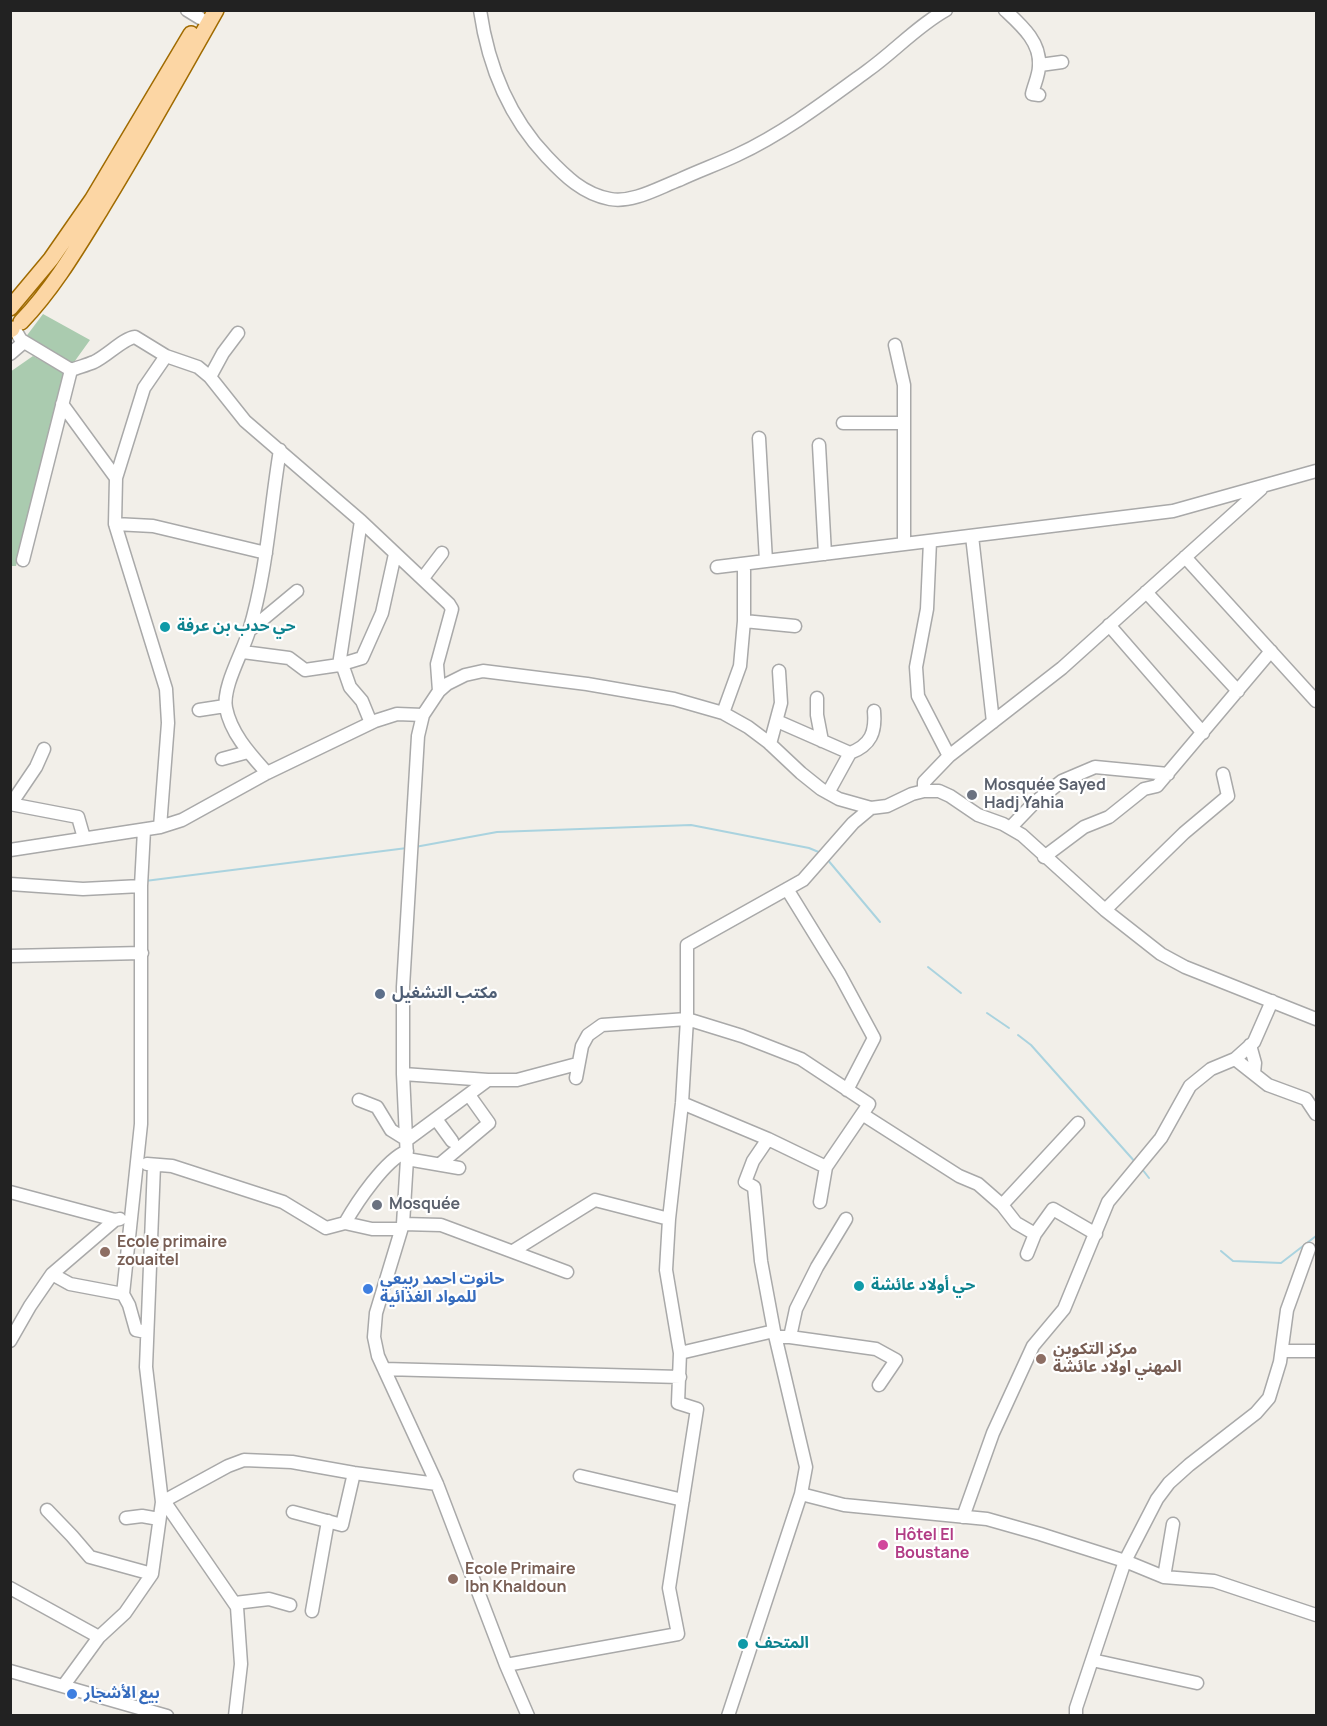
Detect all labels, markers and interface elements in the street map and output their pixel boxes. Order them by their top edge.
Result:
place label: حي حدب بن عرفة [177,617,296,637]
marker: حي حدب بن عرفة [158,620,172,634]
place label: Mosquée Sayed Hadj Yahia [984,776,1106,814]
marker: Mosquée Sayed Hadj Yahia [965,788,979,802]
place label: مكتب التشغيل [392,984,497,1004]
marker: مكتب التشغيل [373,987,387,1001]
place label: Mosquée [389,1195,460,1215]
marker: Mosquée [370,1198,384,1212]
place label: Ecole primaire zouaitel [117,1233,227,1271]
marker: Ecole primaire zouaitel [98,1245,112,1259]
place label: حانوت احمد ربيعي للمواد الغذائية [380,1270,504,1308]
place label: حي أولاد عائشة [871,1276,975,1296]
marker: حي أولاد عائشة [852,1279,866,1293]
marker: حانوت احمد ربيعي للمواد الغذائية [361,1282,375,1296]
place label: مركز التكوين المهني اولاد عائشة [1053,1340,1182,1378]
marker: مركز التكوين المهني اولاد عائشة [1034,1352,1048,1366]
place label: Hôtel El Boustane [895,1526,969,1564]
marker: Hôtel El Boustane [876,1538,890,1552]
place label: Ecole Primaire Ibn Khaldoun [465,1560,576,1598]
marker: Ecole Primaire Ibn Khaldoun [446,1572,460,1586]
place label: المتحف [755,1634,809,1654]
marker: المتحف [736,1637,750,1651]
place label: بيع الأشجار [84,1684,160,1704]
marker: بيع الأشجار [65,1687,79,1701]

